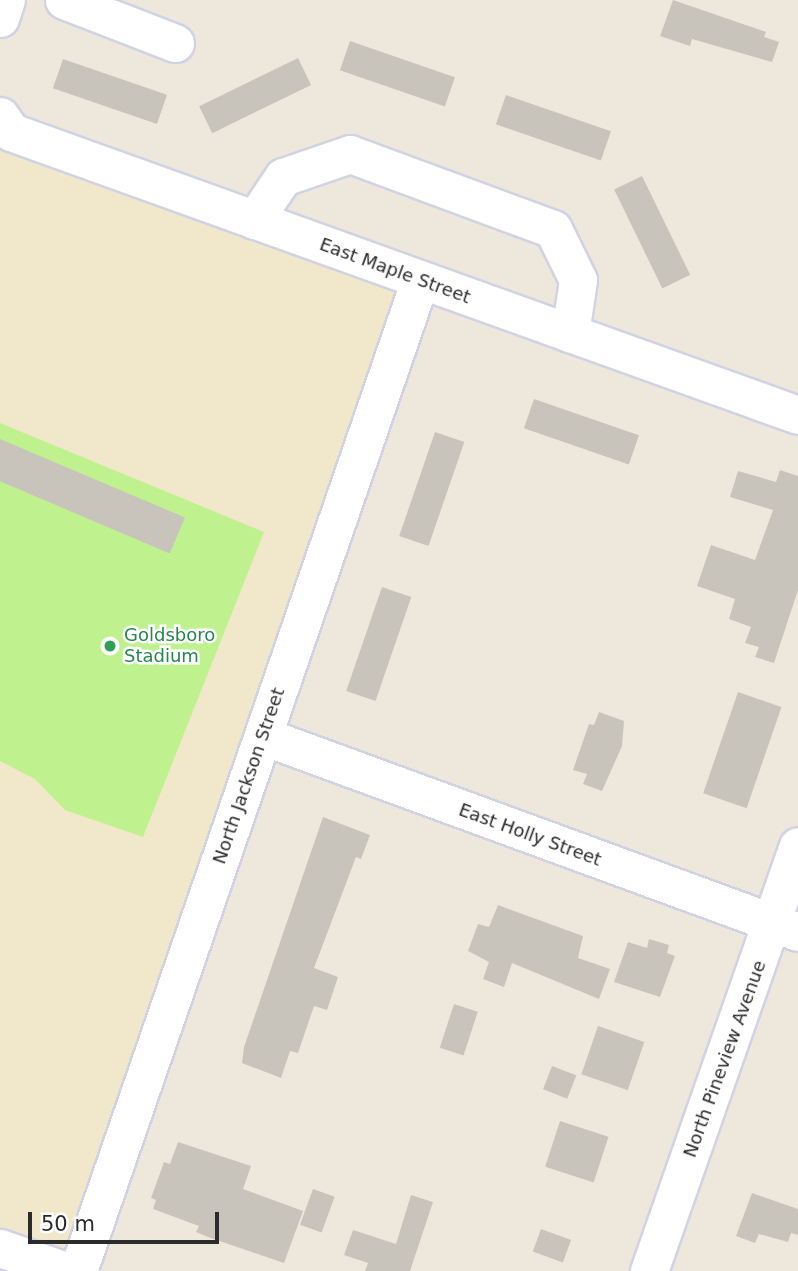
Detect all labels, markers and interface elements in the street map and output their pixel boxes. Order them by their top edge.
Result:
street label: East Maple Street [317,234,473,308]
place label: Goldsboro Stadium [124,625,215,668]
marker: Goldsboro Stadium [102,638,118,654]
street label: North Jackson Street [209,685,289,867]
street label: East Holly Street [456,799,604,871]
street label: North Pineview Avenue [679,958,771,1160]
scale bar [32,1198,222,1242]
text: 50 m [41,1212,95,1236]

